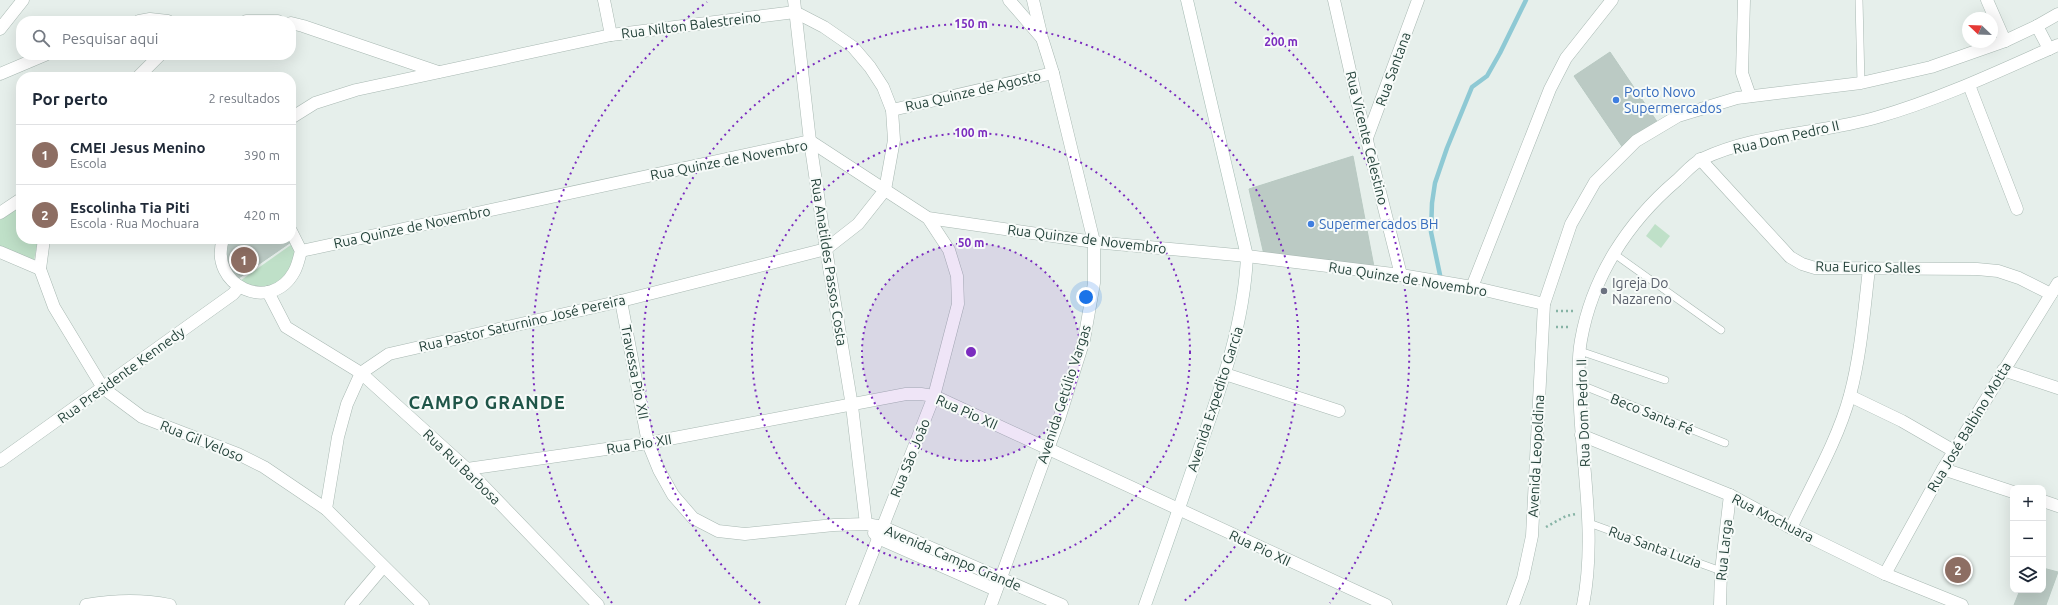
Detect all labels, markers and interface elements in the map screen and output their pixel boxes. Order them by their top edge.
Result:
street label: Rua Nilton Balestreino [620,8,762,42]
north arrow [1962,12,1998,48]
search box [16,16,296,60]
text: 150 m [954,17,988,30]
icon: search [30,27,52,49]
text: Pesquisar aqui [62,30,158,47]
street label: Rua Santana [1372,30,1414,108]
text: 200 m [1264,35,1298,48]
street label: Rua Quinze de Agosto [904,68,1042,114]
street label: Rua Vicente Celestino [1343,69,1391,207]
place label: Porto Novo Supermercados [1624,84,1722,116]
text: Por perto [32,89,108,108]
text: 2 resultados [209,91,280,105]
marker: Porto Novo Supermercados [1611,95,1621,105]
street label: Rua Dom Pedro II [1731,117,1841,157]
text: 100 m [954,126,988,139]
street label: Rua Quinze de Novembro [649,137,809,183]
text: CMEI Jesus Menino [70,139,206,156]
text: 1 [41,148,49,162]
text: 390 m [244,148,280,162]
text: Escola [70,156,107,170]
street label: Rua Anatildes Passos Costa [808,177,850,347]
text: Escolinha Tia Piti [70,199,190,216]
street label: Rua Quinze de Novembro [332,203,492,251]
text: 2 [41,208,49,222]
text: 420 m [244,208,280,222]
text: Escola · Rua Mochuara [70,216,199,230]
place label: Supermercados BH [1319,216,1439,232]
marker: Supermercados BH [1306,219,1316,229]
street label: Rua Quinze de Novembro [1007,221,1167,257]
text: 50 m [958,236,984,249]
pin: 1 [231,245,257,275]
street label: Rua Eurico Salles [1815,258,1921,276]
street label: Rua Quinze de Novembro [1328,259,1488,299]
place label: Igreja Do Nazareno [1612,275,1672,307]
marker: Igreja Do Nazareno [1599,286,1609,296]
your location [1076,287,1096,307]
street label: Rua Pastor Saturnino José Pereira [417,291,627,355]
street label: Rua Presidente Kennedy [54,323,188,426]
street label: Travessa Pio XII [618,323,652,421]
street label: Avenida Getúlio Vargas [1034,323,1094,465]
street label: Avenida Expedito Garcia [1184,324,1246,474]
centre of rings [964,345,978,359]
street label: Rua Dom Pedro II [1573,359,1593,467]
street label: Rua José Balbino Motta [1924,359,2014,495]
street label: Beco Santa Fé [1608,390,1696,438]
street label: Rua Pio XII [934,391,1000,433]
district label: CAMPO GRANDE [408,392,566,412]
street label: Avenida Leopoldina [1525,394,1547,518]
street label: Rua São João [887,416,933,500]
street label: Rua Gil Veloso [158,417,246,465]
street label: Rua Rui Barbosa [420,426,504,508]
street label: Rua Pio XII [605,431,673,457]
map controls [2010,485,2046,593]
button: + [2010,485,2046,521]
street label: Rua Mochuara [1729,491,1817,545]
street label: Rua Larga [1713,518,1735,582]
button: − [2010,521,2046,557]
street label: Avenida Campo Grande [882,522,1024,594]
street label: Rua Santa Luzia [1606,523,1704,571]
street label: Rua Pio XII [1227,527,1293,569]
pin: 2 [1945,555,1971,585]
button: layers [2010,557,2046,593]

